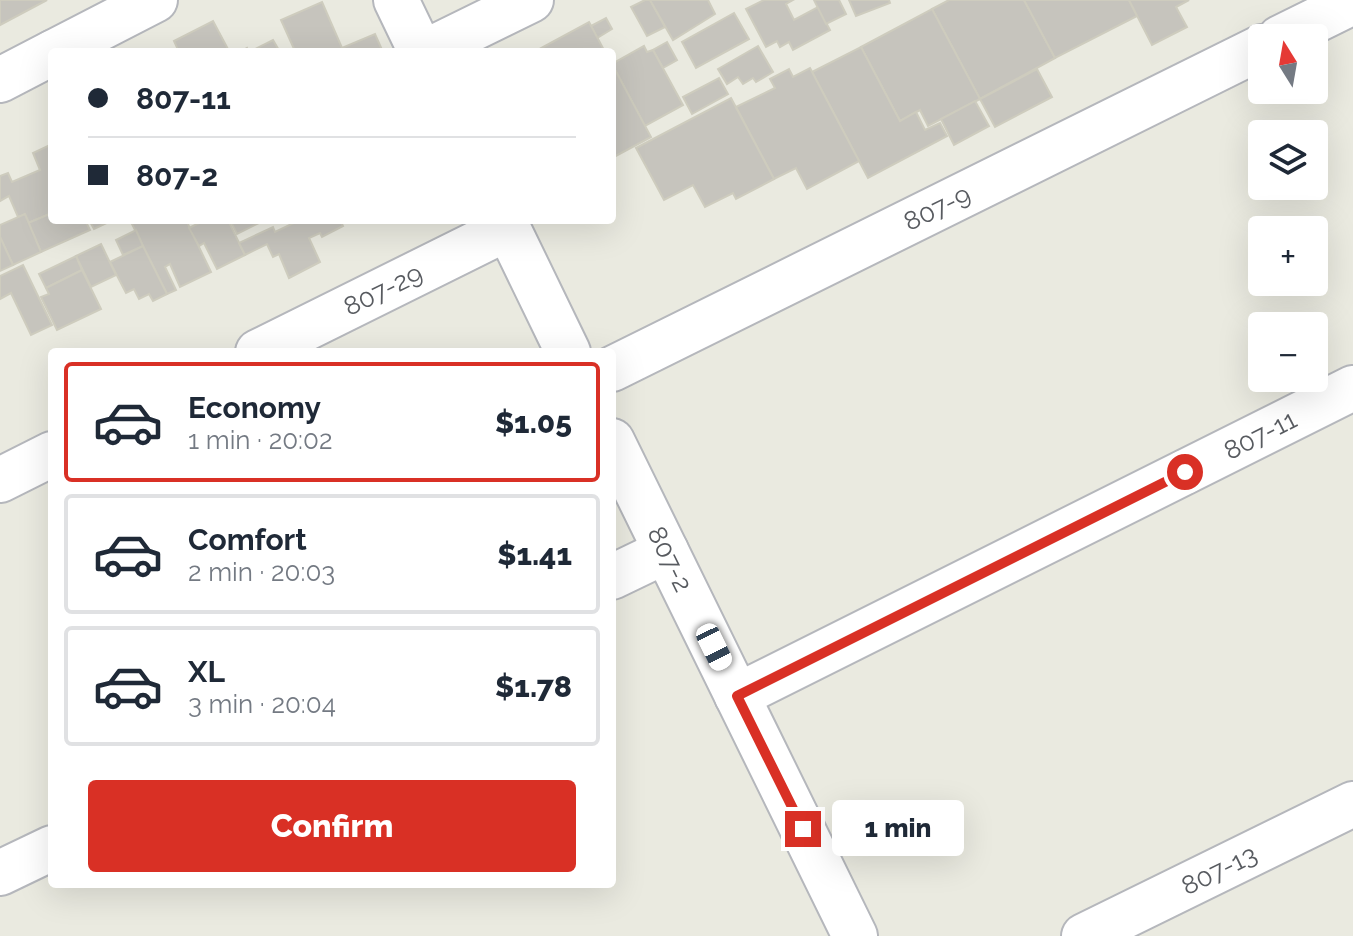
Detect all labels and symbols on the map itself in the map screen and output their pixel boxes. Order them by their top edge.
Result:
north arrow [1248,24,1328,104]
street label: 807-9 [899,179,975,237]
street label: 807-29 [339,258,427,322]
street label: 807-11 [1219,404,1301,466]
route start [1167,454,1203,490]
street label: 807-2 [641,522,699,596]
car [693,620,735,674]
callout: 1 min [831,801,963,857]
route end [785,811,821,847]
street label: 807-13 [1176,839,1262,901]

